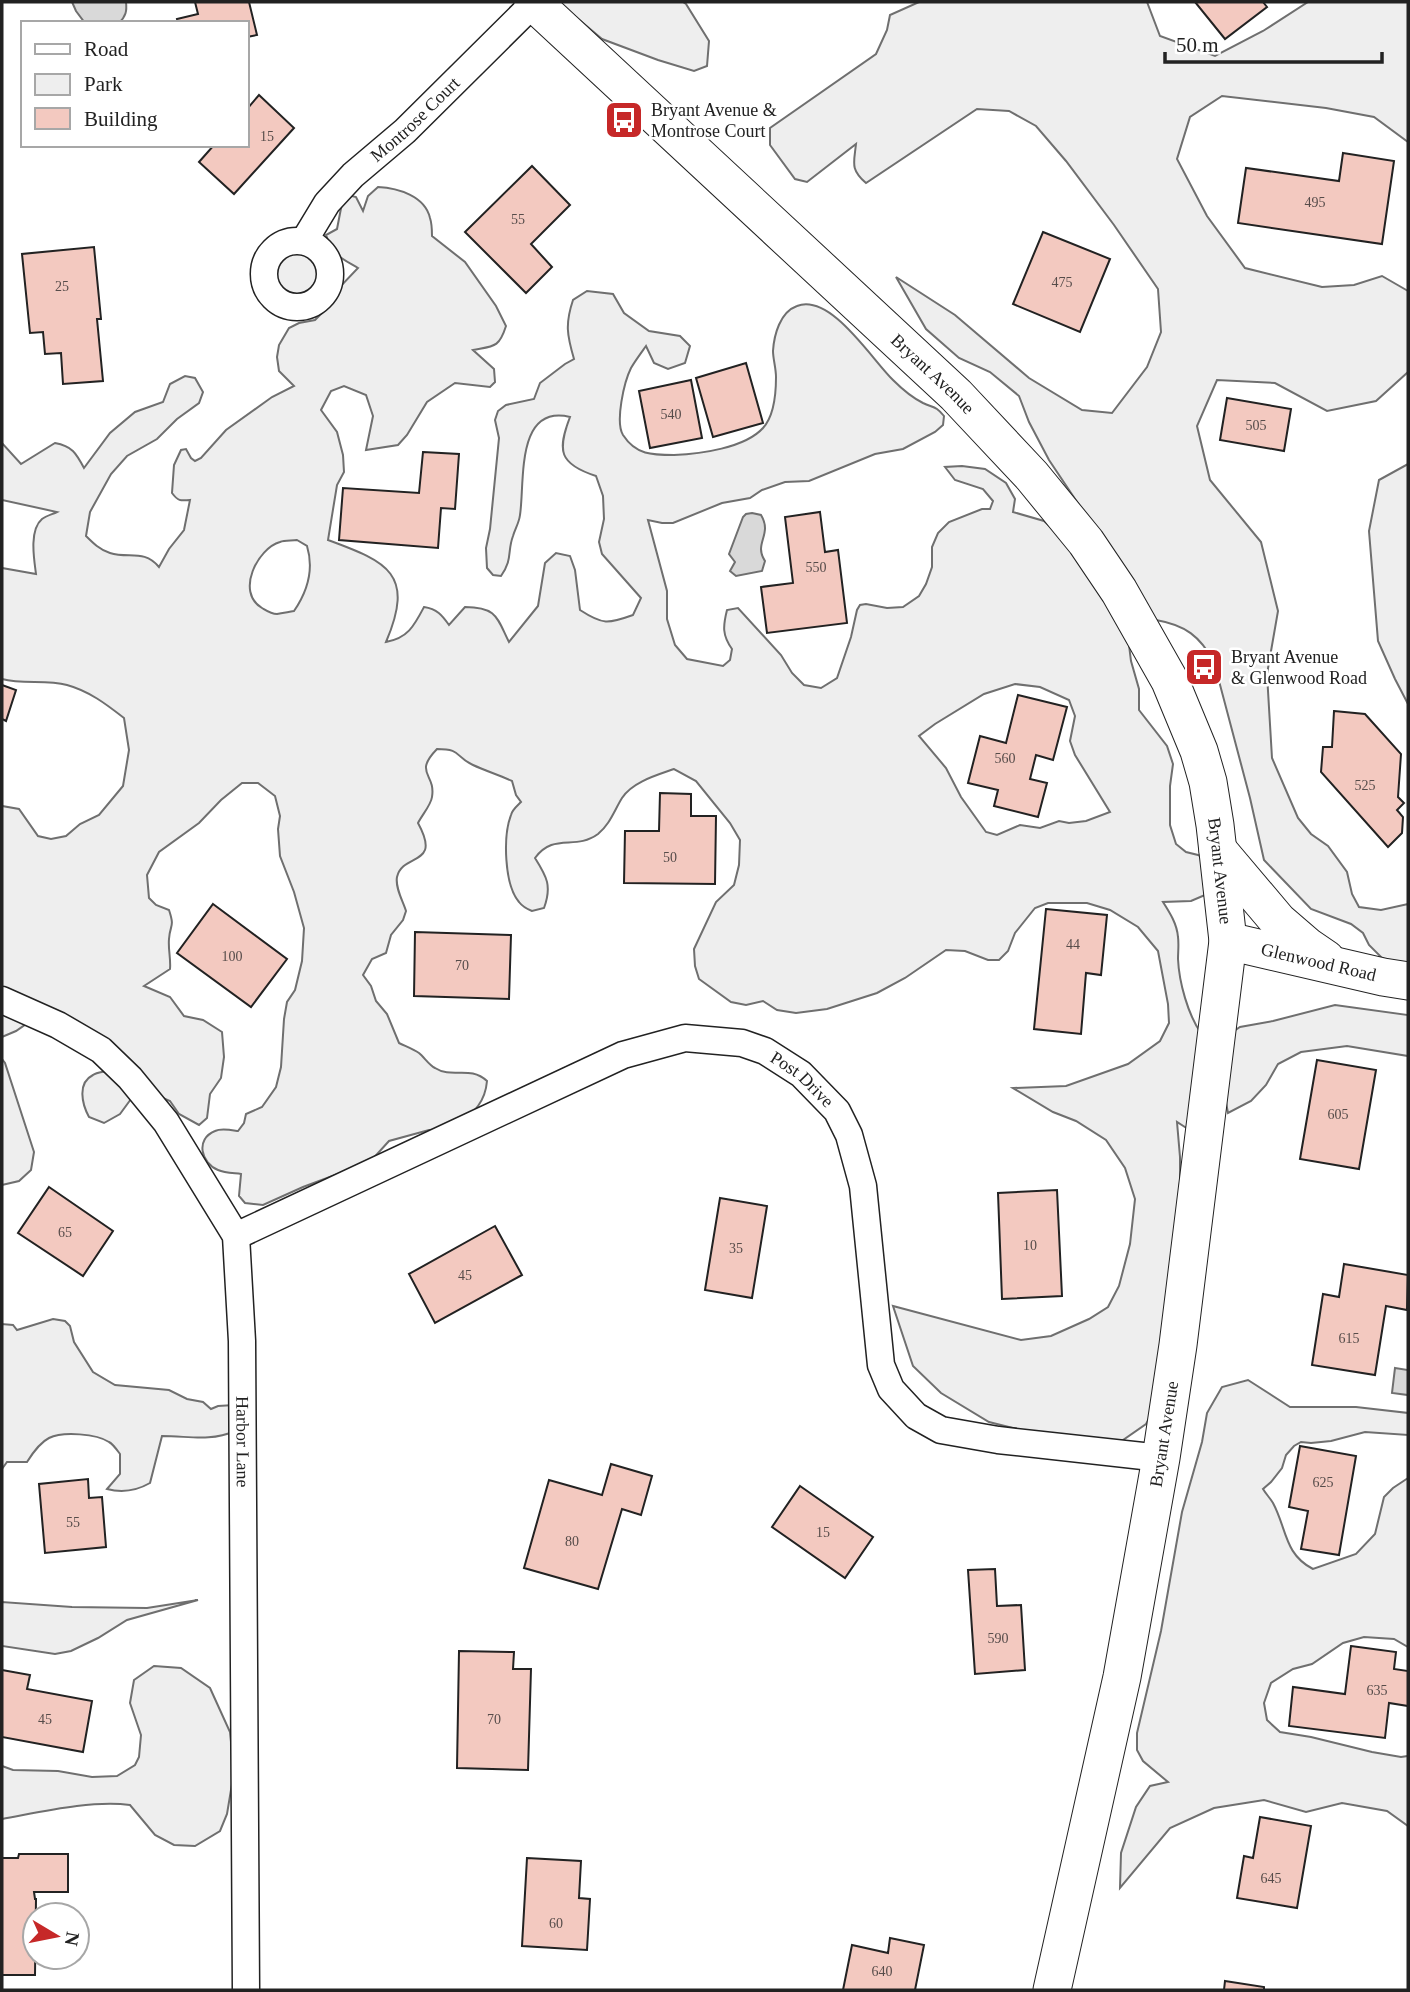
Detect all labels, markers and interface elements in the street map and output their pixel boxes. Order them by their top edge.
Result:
legend [21,21,248,147]
scale bar [1165,21,1382,65]
text: 50 m [1176,33,1219,57]
text: Road [84,37,129,61]
text: Park [84,72,123,96]
street label: Montrose Court [366,73,464,166]
bus stop icon: Bryant Avenue & Montrose Court [603,99,645,141]
place label: Bryant Avenue & Montrose Court [651,100,777,141]
text: Building [84,107,158,131]
house number: 15 [260,129,274,144]
house number: 495 [1305,195,1326,210]
house number: 55 [511,212,525,227]
house number: 475 [1052,275,1073,290]
house number: 25 [55,279,69,294]
street label: Bryant Avenue [887,330,978,418]
house number: 540 [661,407,682,422]
house number: 505 [1246,418,1267,433]
house number: 550 [806,560,827,575]
bus stop icon: Bryant Avenue & Glenwood Road [1183,646,1225,688]
place label: Bryant Avenue & Glenwood Road [1231,647,1367,688]
house number: 560 [995,751,1016,766]
house number: 525 [1355,778,1376,793]
street label: Bryant Avenue [1204,816,1236,925]
house number: 50 [663,850,677,865]
house number: 44 [1066,937,1080,952]
street label: Glenwood Road [1259,939,1378,985]
house number: 100 [222,949,243,964]
house number: 70 [455,958,469,973]
street label: Post Drive [767,1047,838,1111]
house number: 605 [1328,1107,1349,1122]
house number: 65 [58,1225,72,1240]
house number: 10 [1023,1238,1037,1253]
house number: 35 [729,1241,743,1256]
house number: 45 [458,1268,472,1283]
house number: 615 [1339,1331,1360,1346]
street label: Bryant Avenue [1146,1380,1182,1488]
street label: Harbor Lane [232,1396,253,1488]
house number: 625 [1313,1475,1334,1490]
house number: 55 [66,1515,80,1530]
house number: 15 [816,1525,830,1540]
house number: 80 [565,1534,579,1549]
house number: 590 [988,1631,1009,1646]
house number: 635 [1367,1683,1388,1698]
house number: 45 [38,1712,52,1727]
house number: 70 [487,1712,501,1727]
house number: 645 [1261,1871,1282,1886]
north arrow [21,1901,91,1971]
house number: 60 [549,1916,563,1931]
text: N [61,1930,84,1948]
house number: 640 [872,1964,893,1979]

